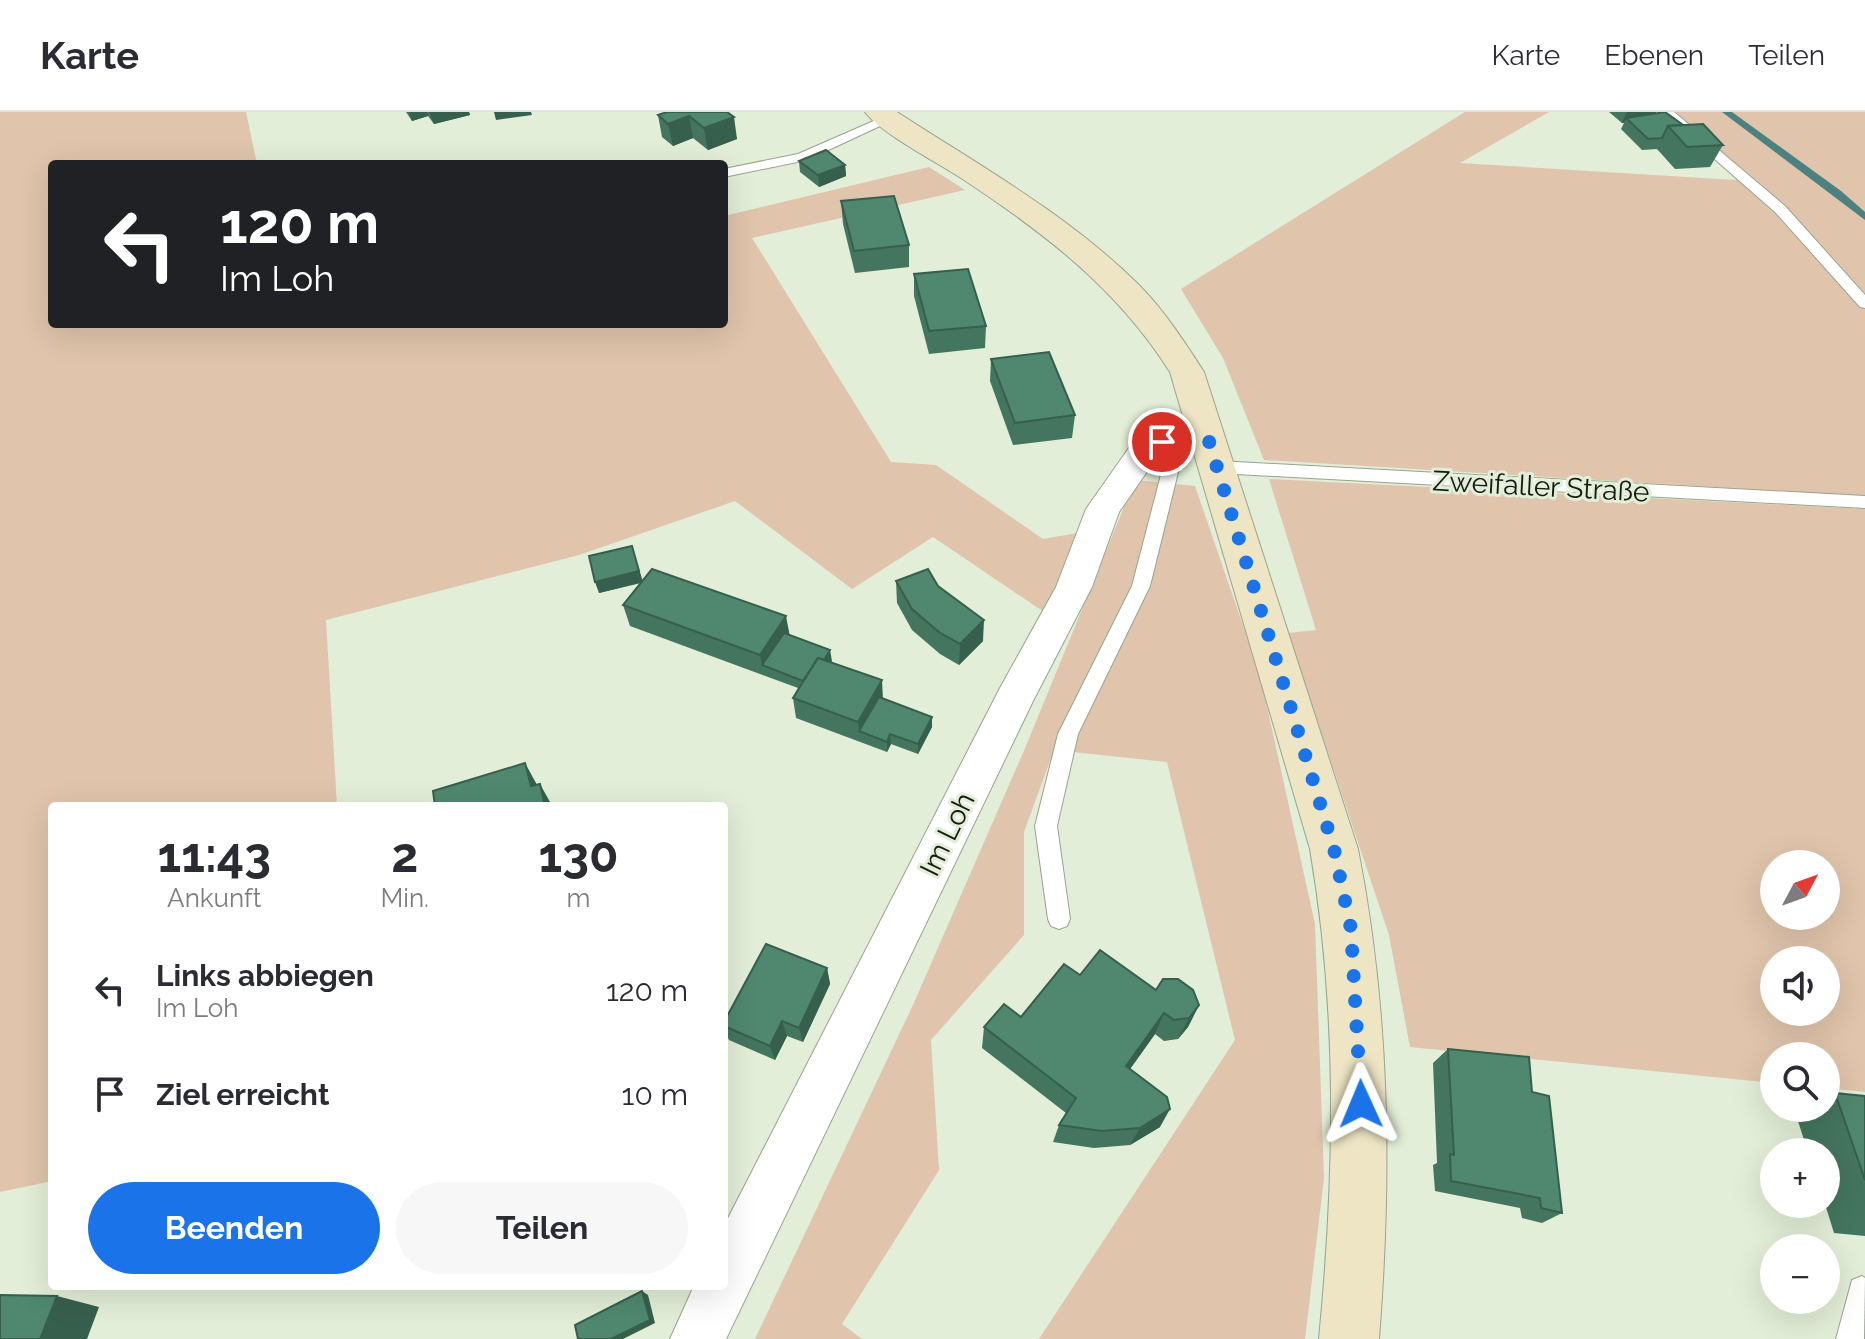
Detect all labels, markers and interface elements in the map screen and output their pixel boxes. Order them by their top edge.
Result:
text: Karte [40,33,139,78]
text: Karte [1492,39,1560,72]
text: Ebenen [1604,39,1704,72]
text: Teilen [1748,39,1825,72]
text: 120 m [220,190,379,256]
icon: left [88,192,192,296]
text: Im Loh [220,257,334,299]
pin [1128,408,1196,476]
icon: arrive [1140,420,1184,464]
street label: Zweifaller Straße [1432,464,1650,509]
street label: Im Loh [913,787,982,881]
text: 11:43 [158,827,271,883]
text: 2 [391,827,418,883]
text: 130 [539,827,619,883]
north arrow [1760,850,1840,930]
map controls [1760,850,1840,1314]
text: Ankunft [167,883,261,913]
text: Min. [380,883,429,913]
text: m [567,883,590,913]
button: sound [1760,946,1840,1026]
text: Links abbiegen [156,958,374,993]
icon: left [88,968,132,1012]
text: 120 m [606,973,688,1008]
text: Im Loh [156,993,238,1023]
button: search [1760,1042,1840,1122]
position arrow [1319,1062,1403,1146]
icon: arrive [88,1072,132,1116]
text: Ziel erreicht [156,1077,329,1112]
text: 10 m [622,1077,688,1112]
button: + [1760,1138,1840,1218]
button: Beenden [88,1182,380,1274]
button: Teilen [396,1182,688,1274]
button: − [1760,1234,1840,1314]

